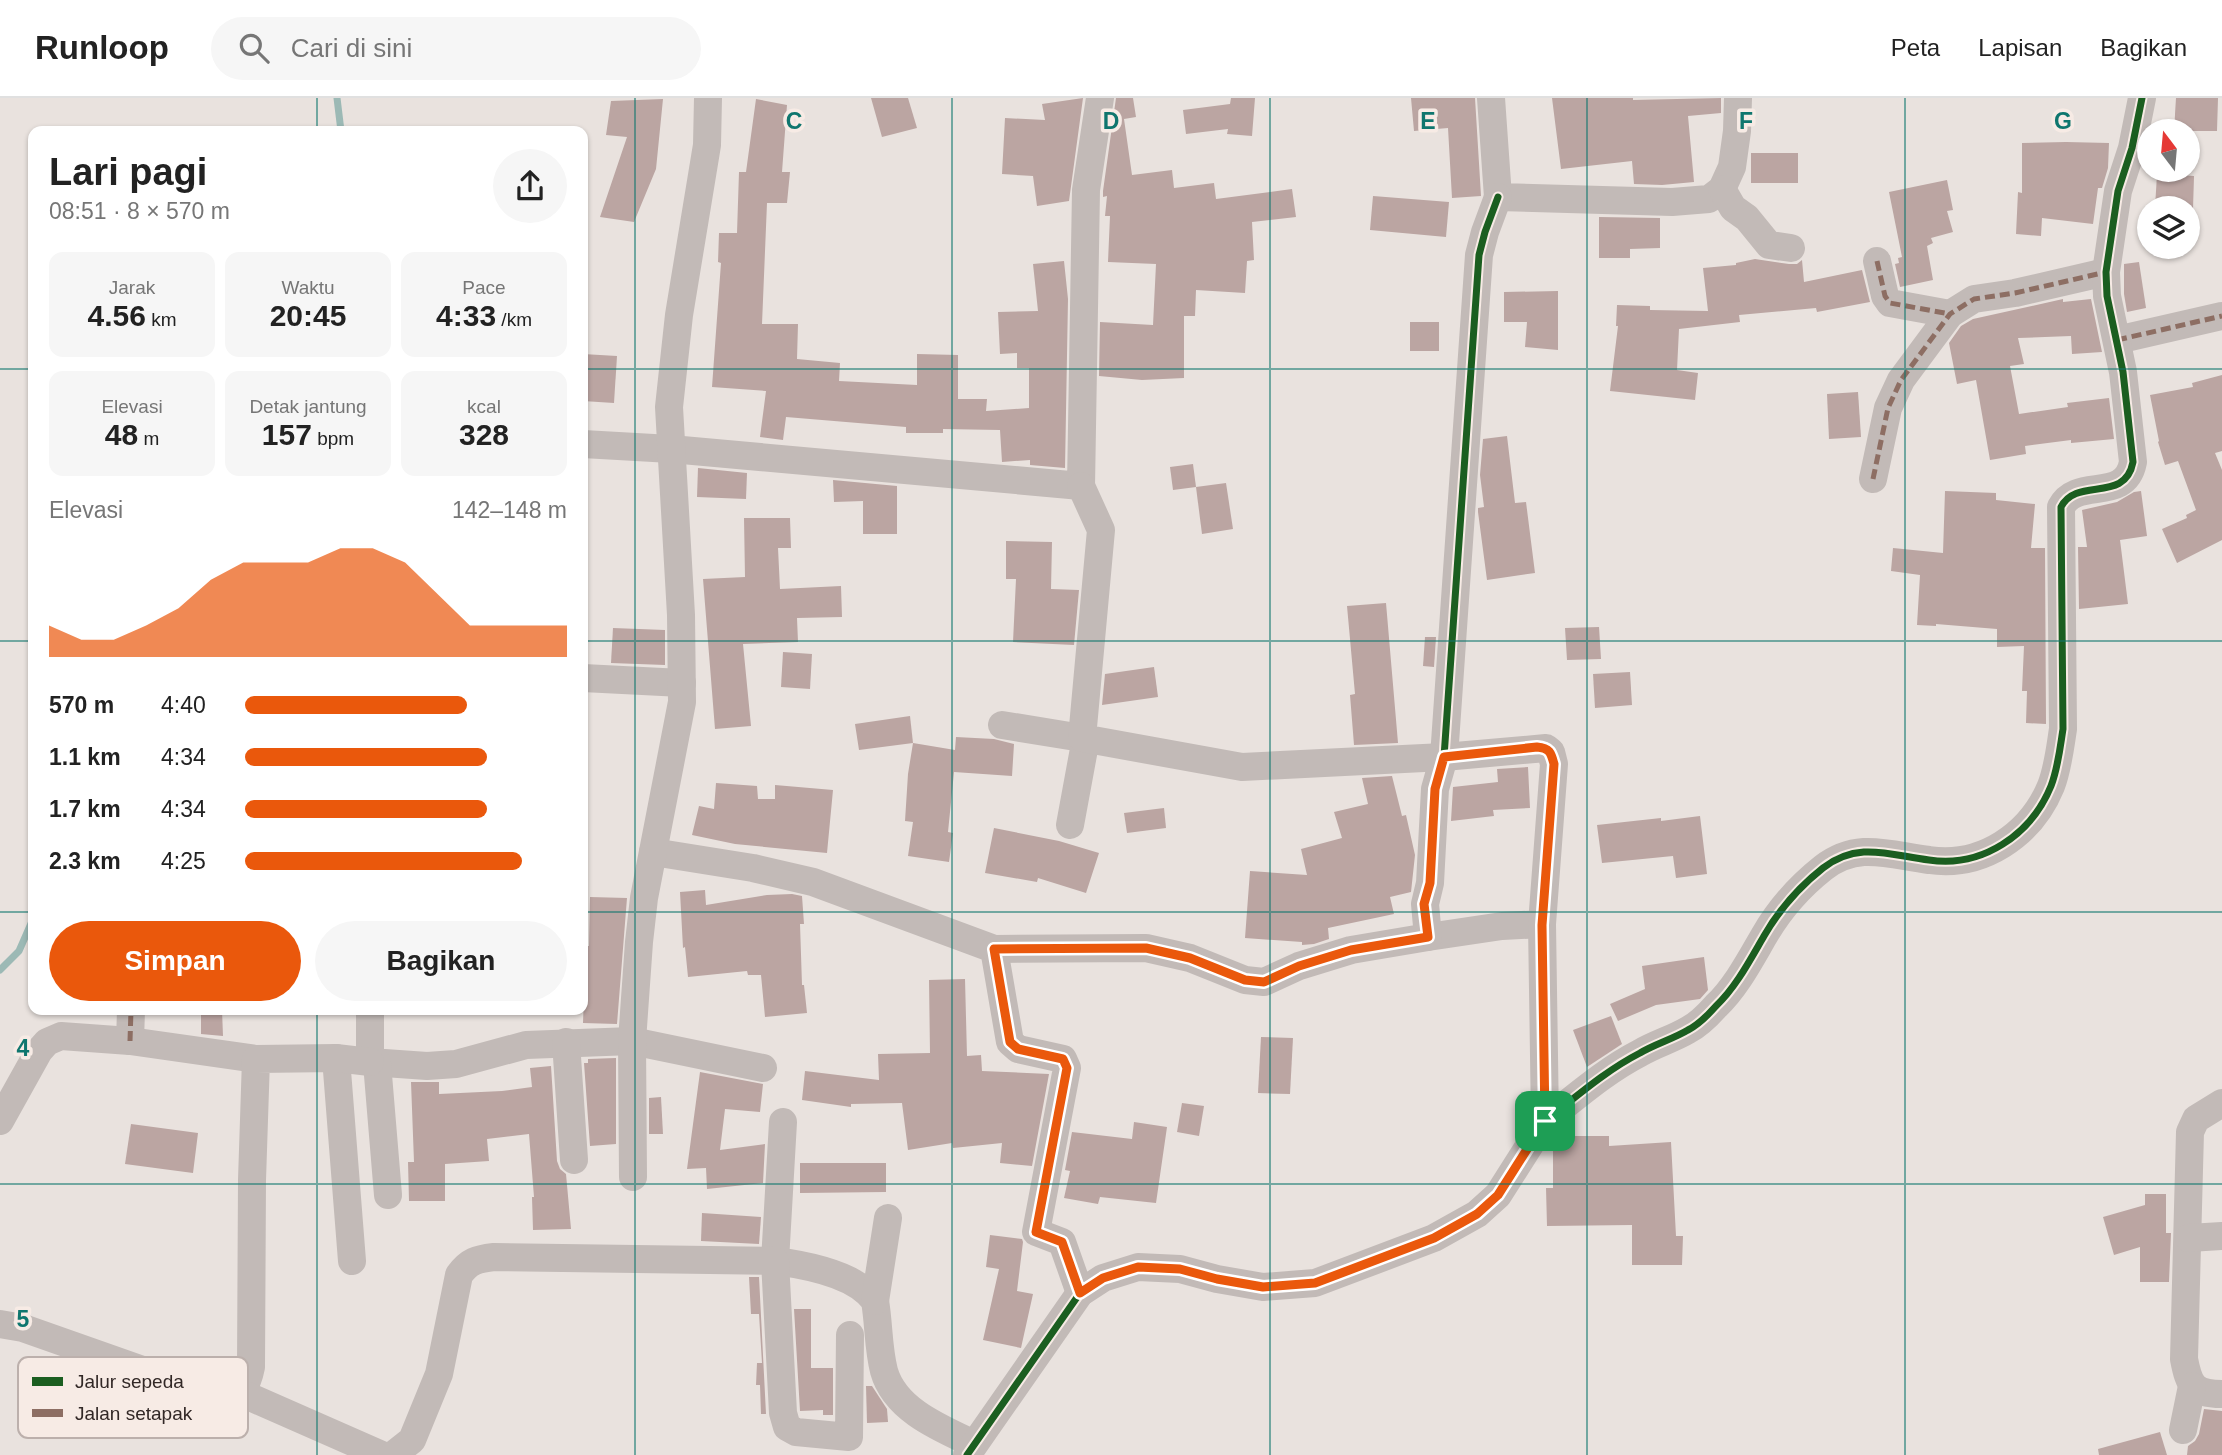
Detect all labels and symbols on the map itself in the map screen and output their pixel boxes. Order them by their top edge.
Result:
text: C [786,108,802,134]
text: D [1103,108,1119,134]
text: E [1420,108,1436,134]
text: F [1739,108,1753,134]
text: G [2054,108,2072,134]
north arrow [2137,119,2200,182]
text: 4 [17,1035,30,1061]
pin [1515,1091,1575,1151]
text: 5 [17,1306,30,1332]
legend [18,1357,248,1438]
text: Jalur sepeda [75,1371,184,1392]
text: Jalan setapak [75,1403,193,1424]

